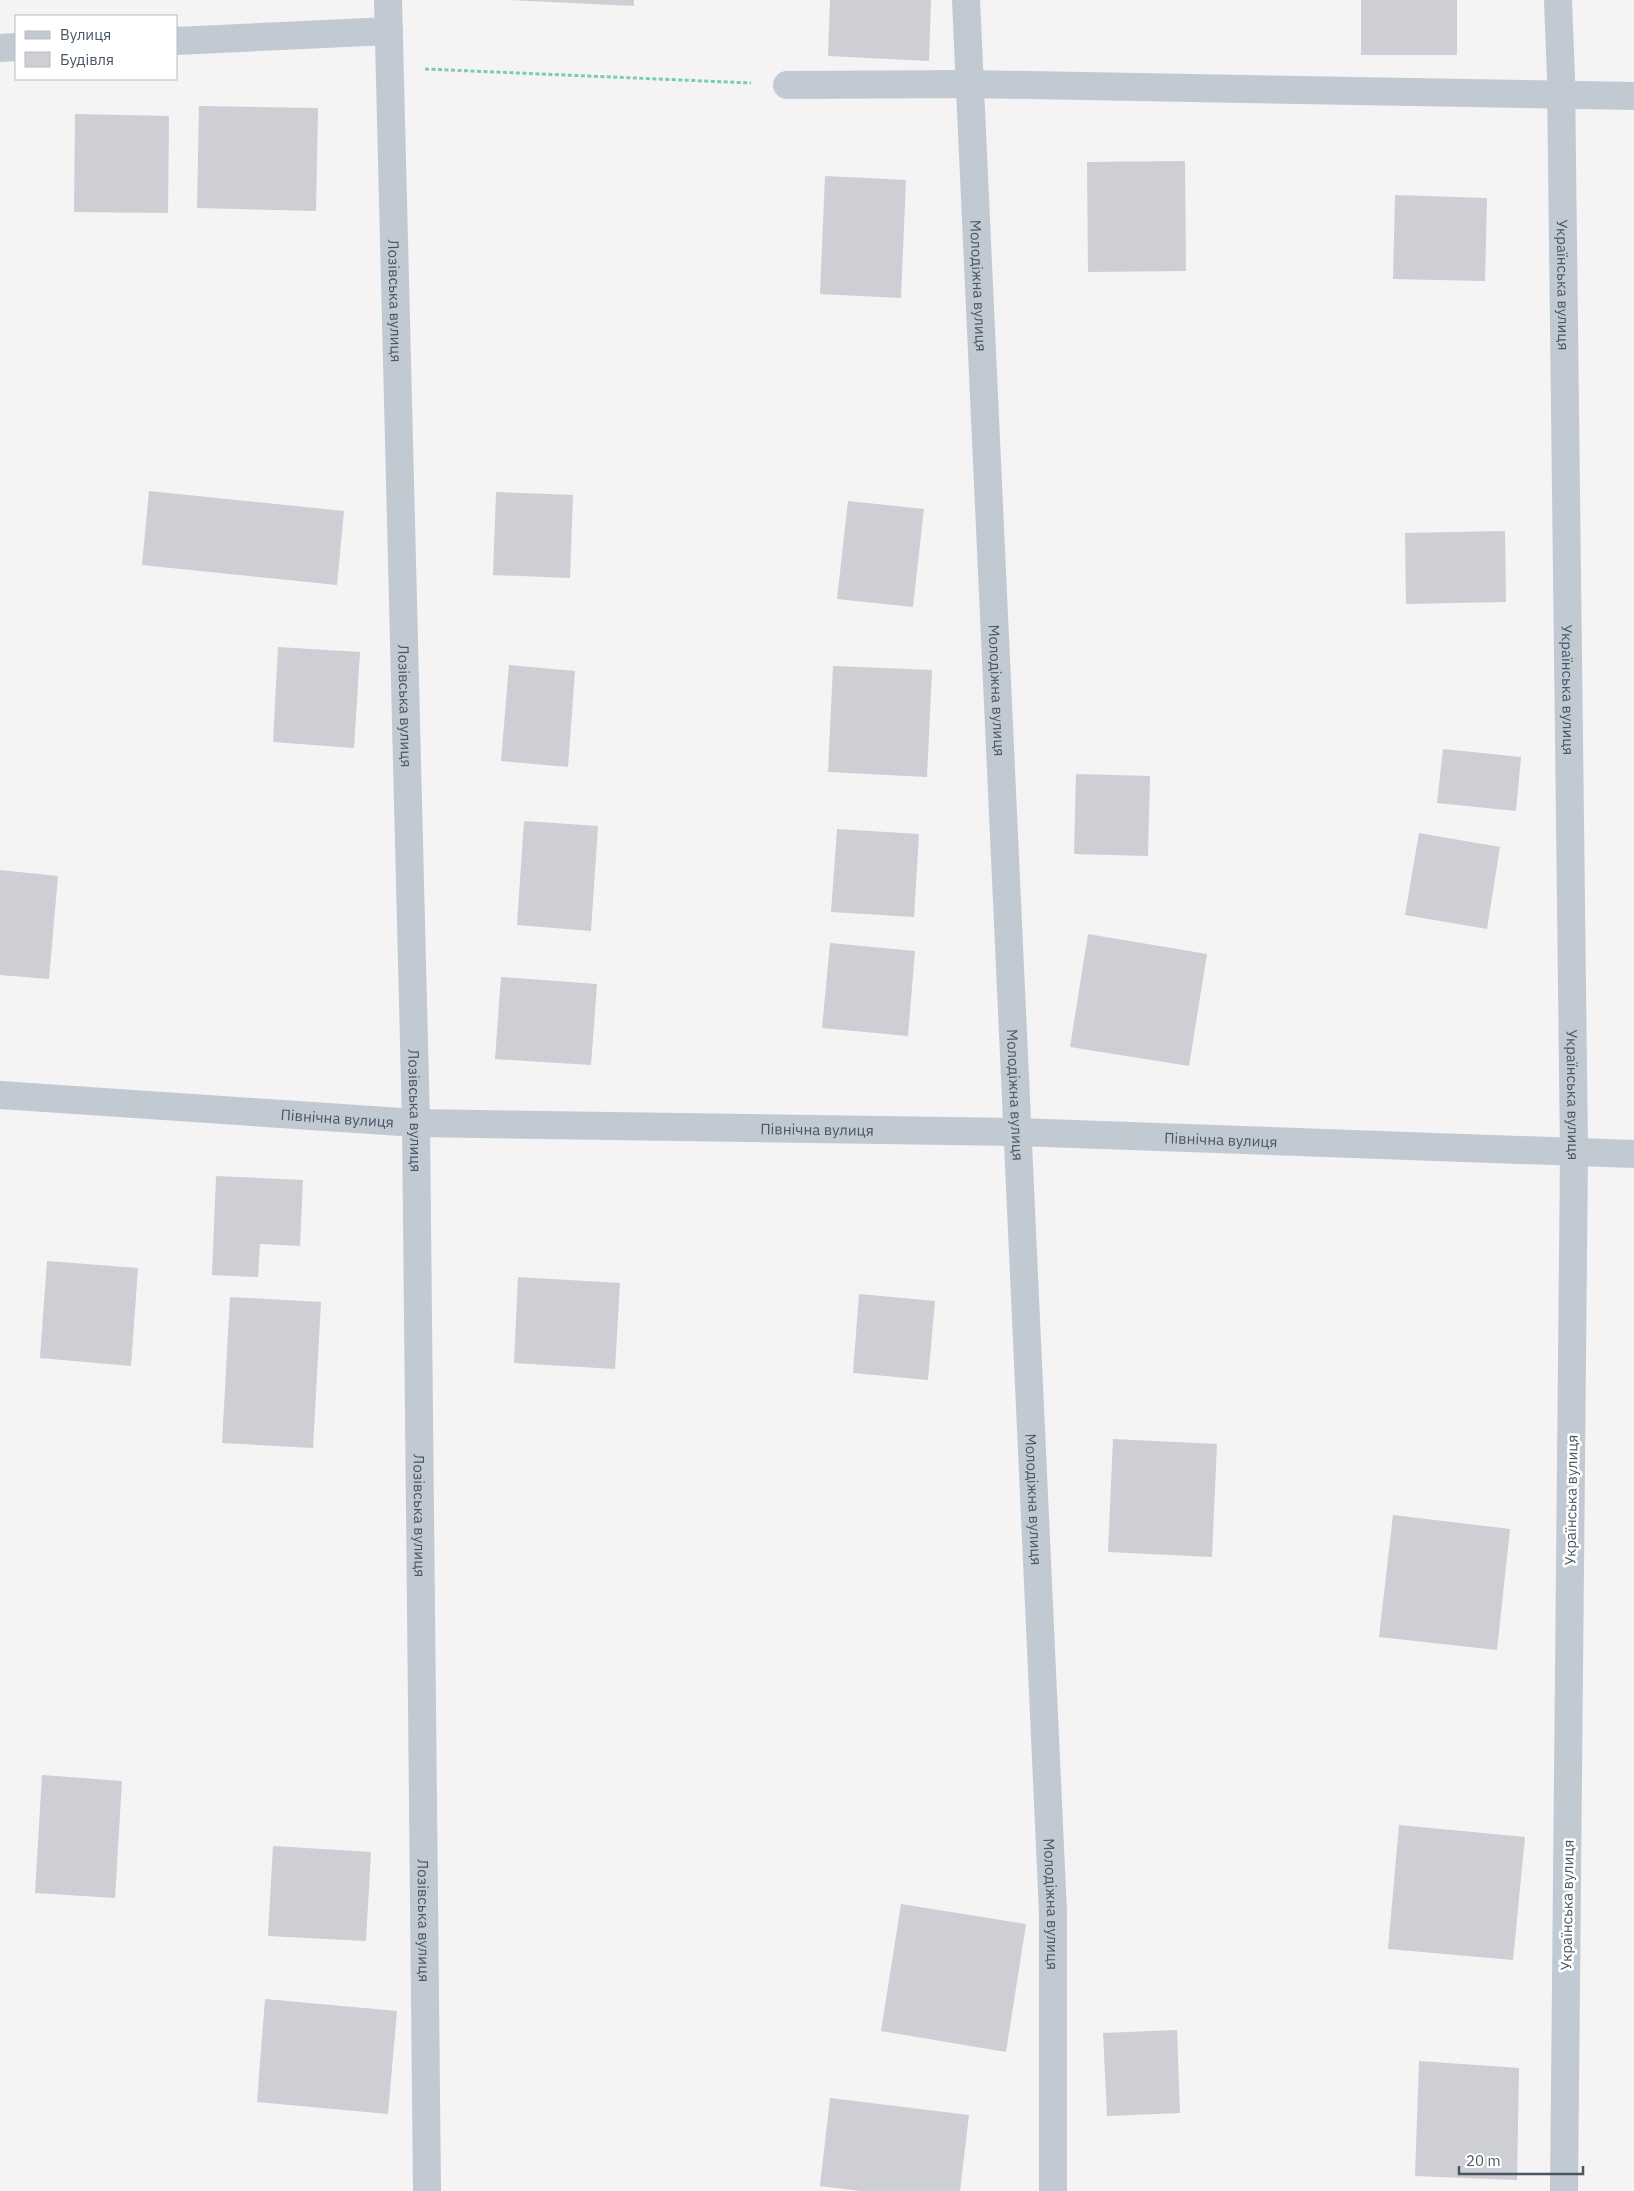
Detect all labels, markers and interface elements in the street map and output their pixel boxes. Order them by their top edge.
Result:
legend [15,15,178,80]
text: Вулиця [60,25,111,44]
text: Будівля [60,50,114,69]
street label: Молодіжна вулиця [967,219,991,352]
street label: Українська вулиця [1553,219,1574,350]
street label: Лозівська вулиця [384,239,407,363]
street label: Молодіжна вулиця [985,624,1010,757]
street label: Українська вулиця [1558,624,1579,755]
street label: Лозівська вулиця [395,644,417,768]
street label: Молодіжна вулиця [1003,1029,1028,1161]
street label: Українська вулиця [1563,1029,1584,1160]
street label: Лозівська вулиця [405,1049,426,1172]
street label: Північна вулиця [280,1104,394,1131]
street label: Північна вулиця [760,1119,874,1139]
street label: Північна вулиця [1164,1128,1278,1151]
street label: Молодіжна вулиця [1022,1433,1047,1566]
street label: Українська вулиця [1560,1434,1582,1566]
street label: Лозівська вулиця [410,1454,430,1577]
street label: Молодіжна вулиця [1040,1838,1063,1970]
street label: Українська вулиця [1556,1839,1578,1971]
street label: Лозівська вулиця [414,1859,434,1982]
scale bar [1459,2144,1583,2176]
text: 20 m [1466,2151,1501,2170]

